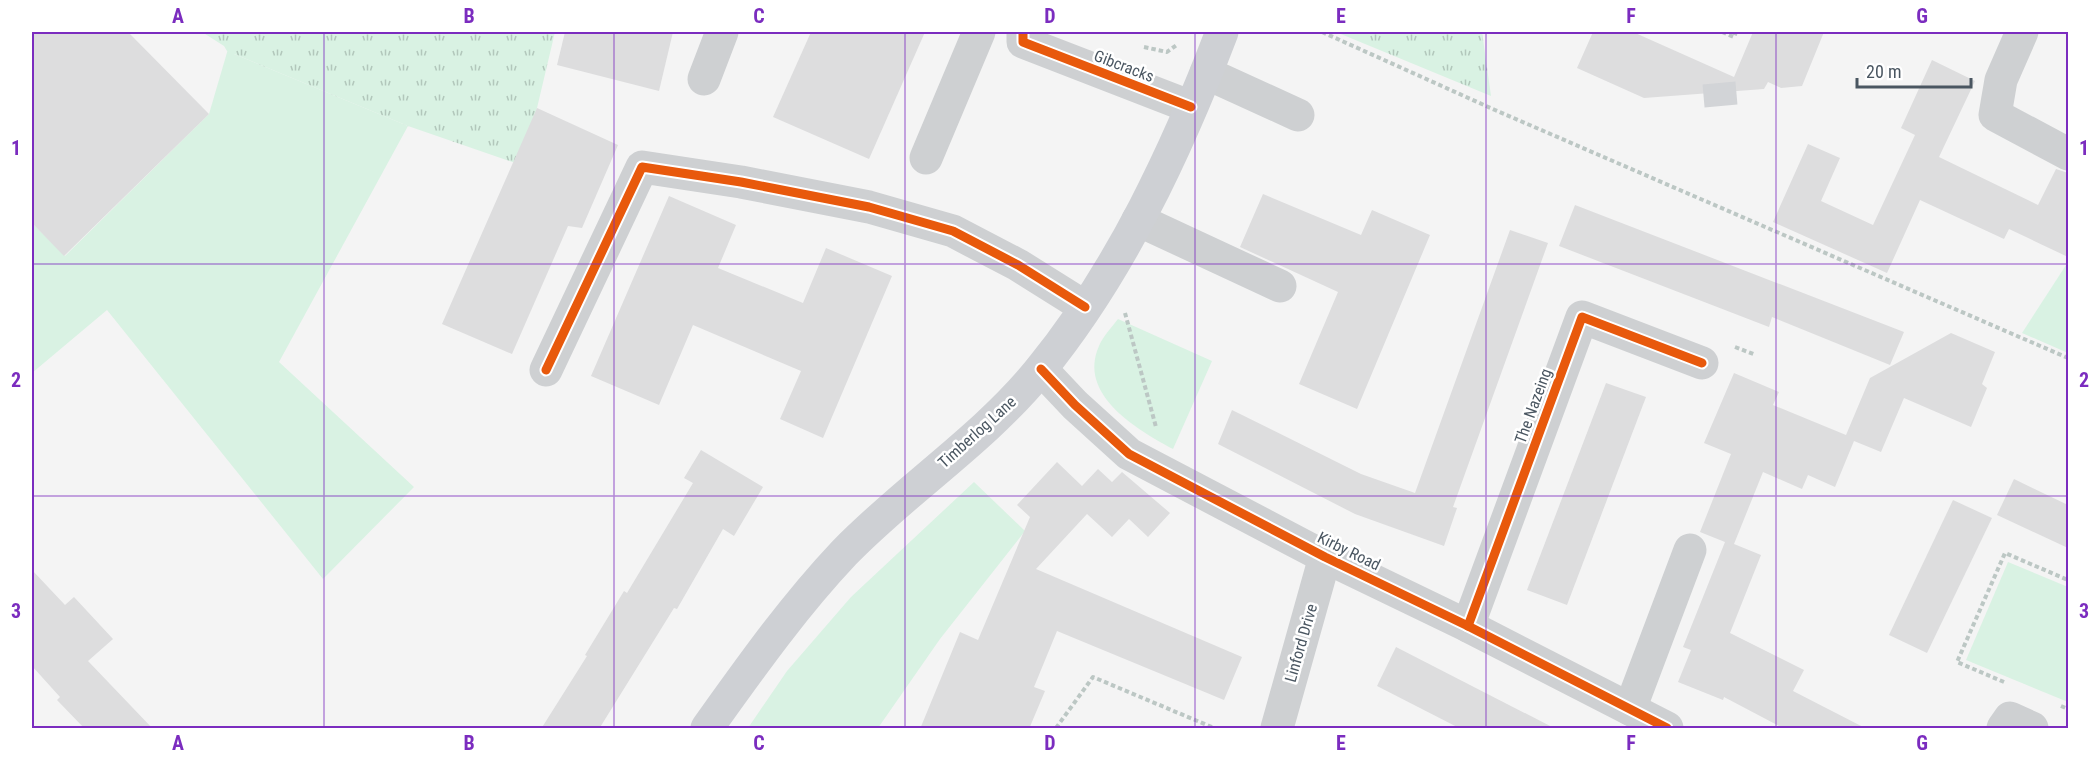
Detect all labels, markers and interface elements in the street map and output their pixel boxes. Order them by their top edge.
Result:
text: A [172,4,184,28]
text: B [463,4,475,28]
text: C [753,4,765,28]
text: D [1044,4,1056,28]
text: E [1336,4,1346,28]
text: F [1626,4,1636,28]
text: G [1916,4,1928,28]
street label: Gibcracks [1091,46,1157,86]
scale bar [1857,51,1971,89]
text: 20 m [1866,61,1901,82]
text: 1 [11,136,21,160]
text: 1 [2079,136,2089,160]
street label: The Nazeing [1511,366,1555,446]
text: 2 [11,368,21,392]
text: 2 [2079,368,2089,392]
street label: Timberlog Lane [934,392,1020,472]
street label: Kirby Road [1314,528,1384,574]
text: 3 [11,599,21,623]
text: 3 [2079,599,2089,623]
street label: Linford Drive [1281,602,1321,684]
text: A [172,731,184,755]
text: B [463,731,475,755]
text: C [753,731,765,755]
text: D [1044,731,1056,755]
text: E [1336,731,1346,755]
text: F [1626,731,1636,755]
text: G [1916,731,1928,755]

